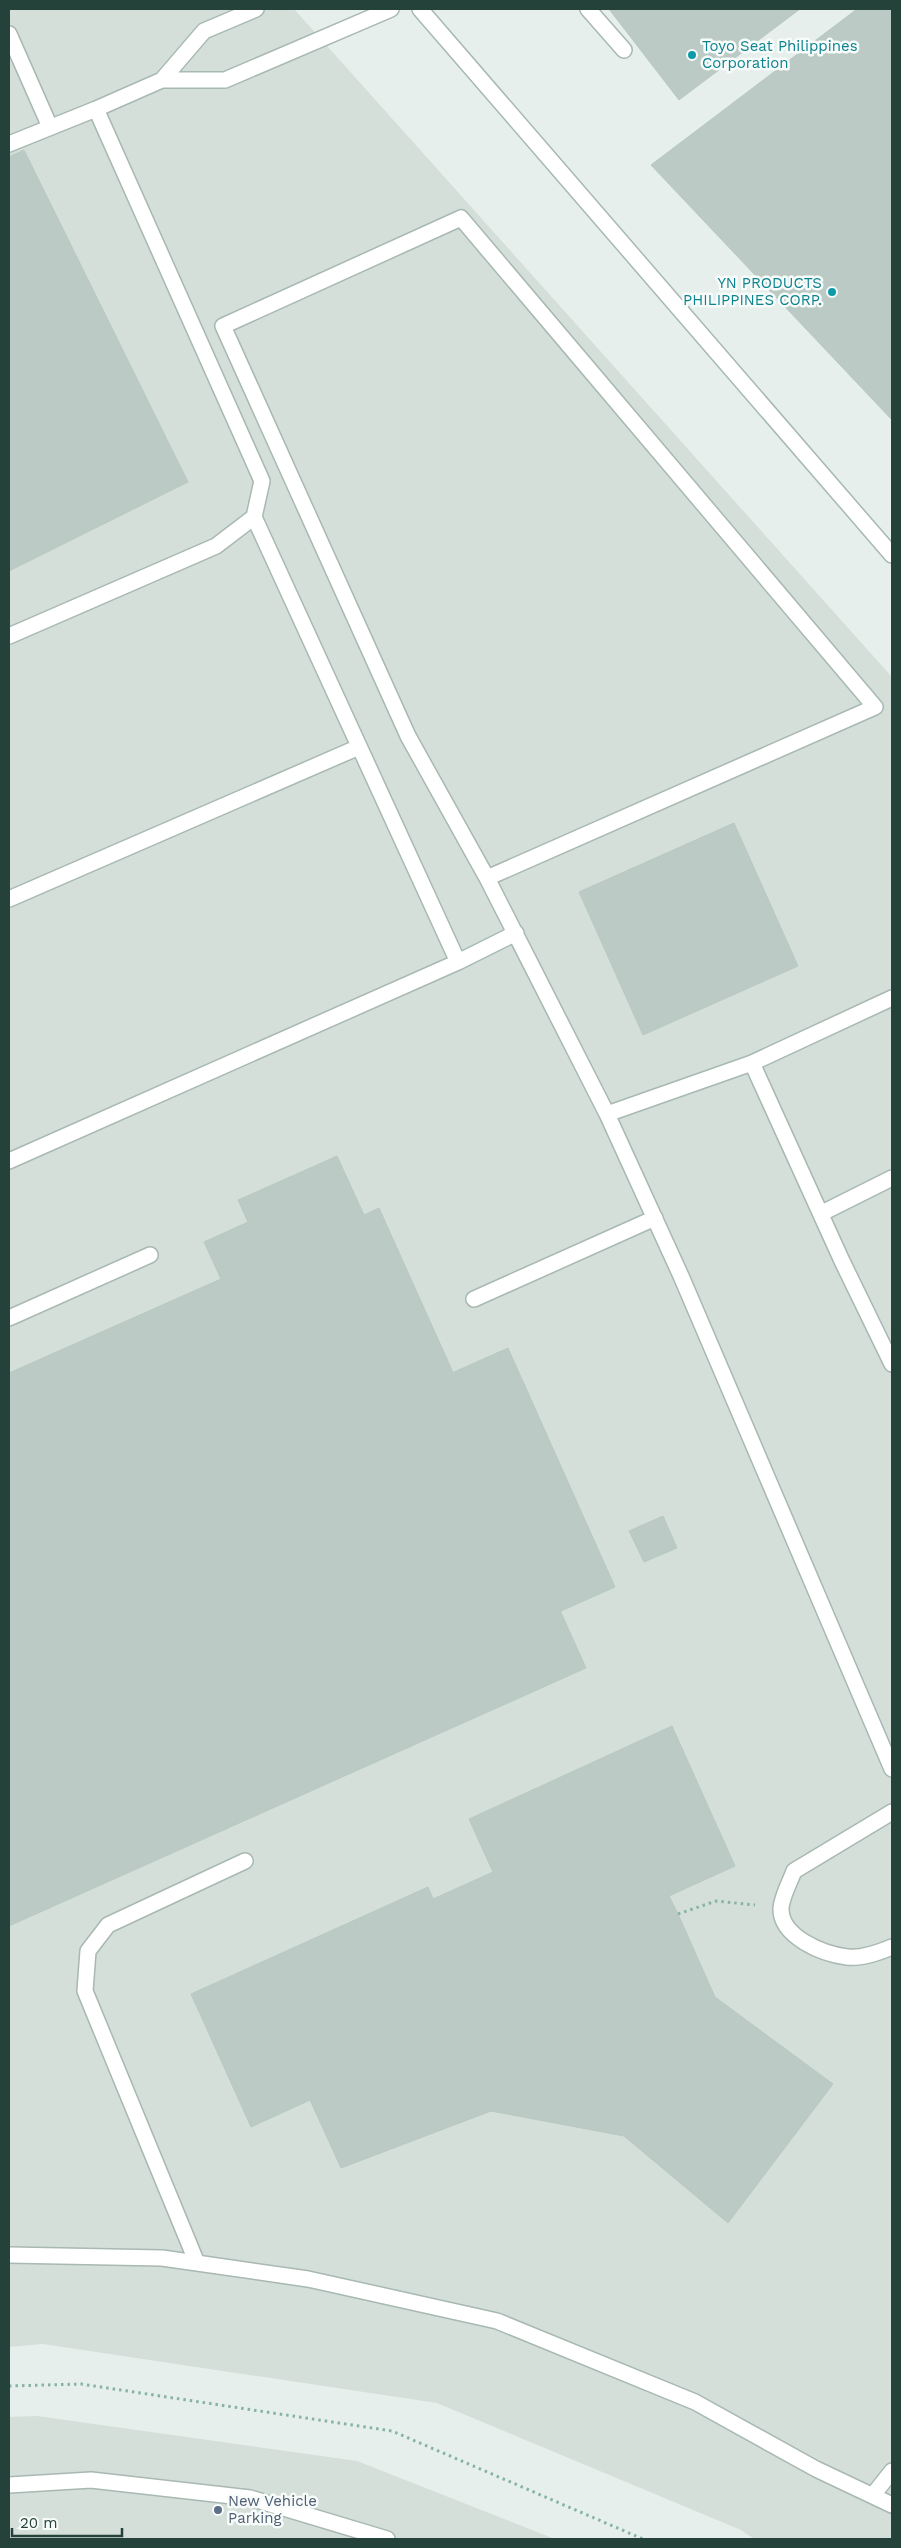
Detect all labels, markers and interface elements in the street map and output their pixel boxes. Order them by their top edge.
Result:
place label: Toyo Seat Philippines Corporation [702,37,858,72]
marker: Toyo Seat Philippines Corporation [686,49,698,61]
place label: YN PRODUCTS PHILIPPINES CORP. [683,274,822,309]
marker: YN PRODUCTS PHILIPPINES CORP. [826,286,838,298]
place label: New Vehicle Parking [228,2492,317,2527]
marker: New Vehicle Parking [212,2504,224,2516]
scale bar [12,2506,122,2538]
text: 20 m [20,2514,58,2532]

